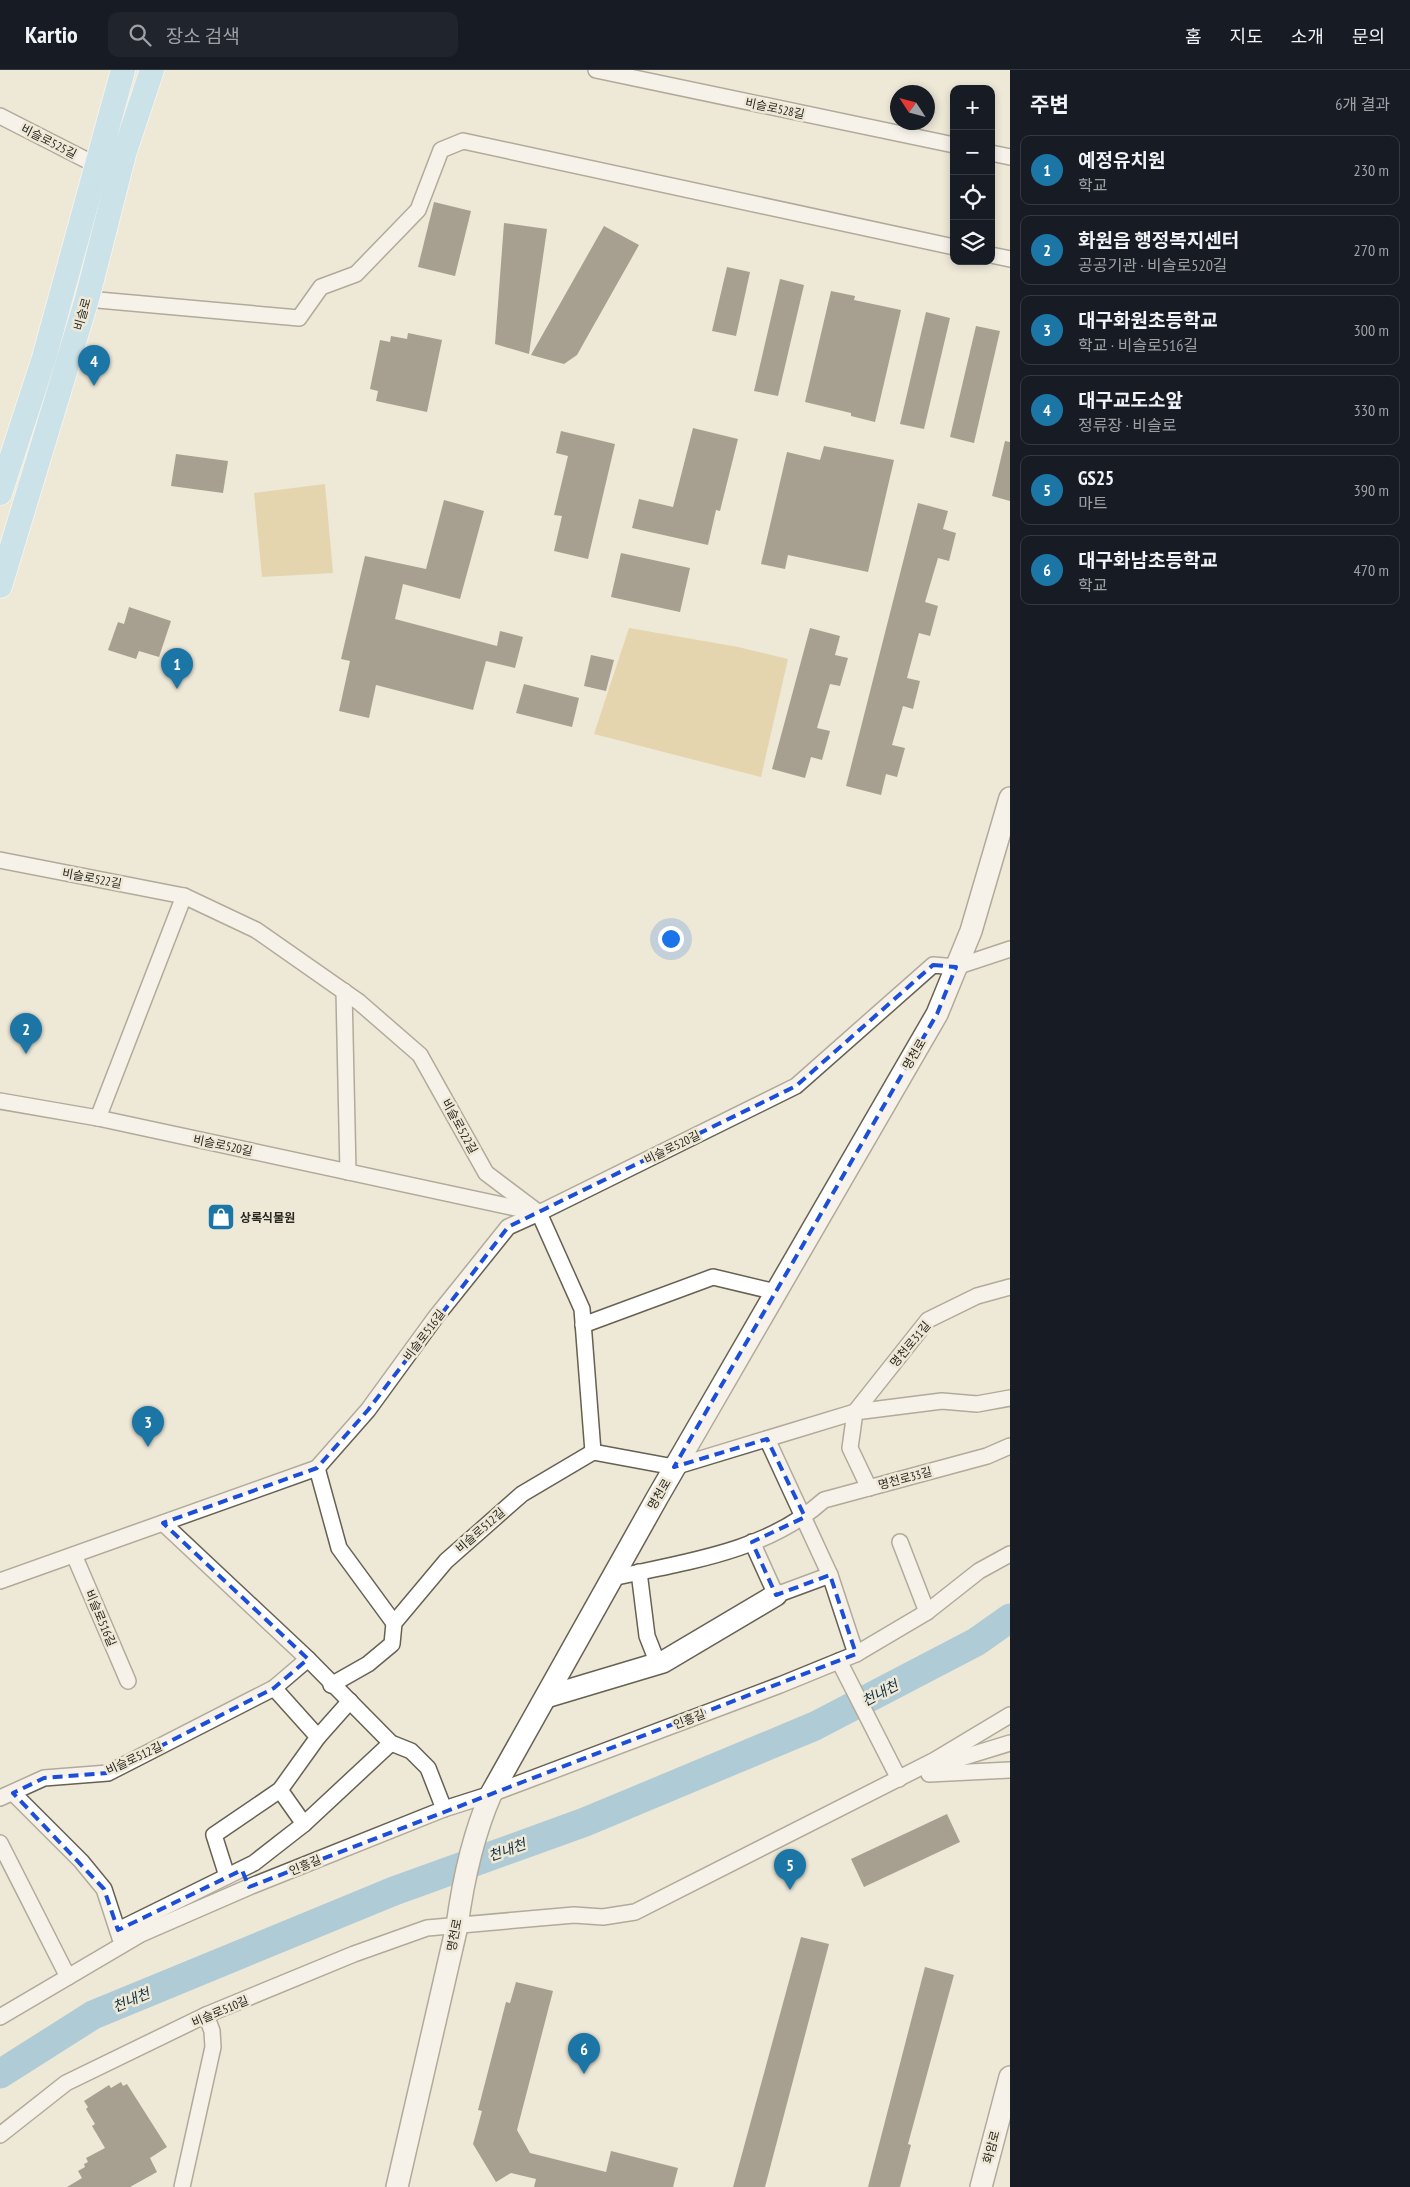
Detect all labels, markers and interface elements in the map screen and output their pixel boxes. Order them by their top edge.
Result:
search box [108,12,458,57]
text: Kartio [25,19,78,50]
icon: search [126,21,154,49]
text: 장소 검색 [166,24,240,48]
text: 홈 [1185,25,1202,48]
text: 지도 [1230,25,1263,48]
text: 소개 [1291,25,1324,48]
text: 문의 [1352,25,1385,48]
north arrow [890,85,935,130]
map controls [950,85,995,265]
button: + [950,85,995,130]
text: 주변 [1030,91,1069,118]
street label: 비슬로528길 [744,94,806,122]
text: 6개 결과 [1335,94,1390,114]
street label: 비슬로525길 [19,121,79,161]
button: − [950,130,995,175]
text: 예정유치원 [1078,148,1165,172]
text: 1 [1043,160,1051,180]
text: 230 m [1354,160,1389,180]
button: locate [950,175,995,220]
text: 학교 [1078,175,1107,195]
button: layers [950,220,995,265]
text: 화원읍 행정복지센터 [1078,228,1239,252]
text: 2 [1043,240,1051,260]
text: 270 m [1354,240,1389,260]
text: 공공기관 · 비슬로520길 [1078,255,1228,275]
street label: 비슬로 [70,296,94,332]
text: 대구화원초등학교 [1078,308,1218,332]
text: 3 [1043,320,1051,340]
text: 300 m [1354,320,1389,340]
text: 학교 · 비슬로516길 [1078,335,1198,355]
pin: 4 [78,345,110,386]
text: 대구교도소앞 [1078,388,1183,412]
text: 4 [1043,400,1051,420]
text: 330 m [1354,400,1389,420]
text: 정류장 · 비슬로 [1078,415,1177,435]
text: GS25 [1078,466,1114,490]
text: 5 [1043,480,1051,500]
text: 390 m [1354,480,1389,500]
text: 마트 [1078,493,1107,513]
text: 대구화남초등학교 [1078,548,1218,572]
text: 6 [1043,560,1051,580]
text: 470 m [1354,560,1389,580]
text: 학교 [1078,575,1107,595]
pin: 1 [161,648,193,689]
street label: 비슬로522길 [61,865,123,891]
your location [658,926,684,952]
pin: 2 [10,1013,42,1054]
street label: 명천로 [899,1036,929,1072]
street label: 비슬로522길 [439,1096,481,1156]
street label: 비슬로520길 [642,1127,702,1167]
street label: 비슬로520길 [192,1131,254,1159]
shop icon: 상록식물원 [206,1202,236,1232]
place label: 상록식물원 [240,1210,295,1225]
street label: 비슬로516길 [400,1306,448,1364]
street label: 명천로31길 [887,1318,933,1370]
pin: 3 [132,1406,164,1447]
street label: 명천로33길 [877,1464,933,1492]
street label: 명천로 [644,1476,674,1512]
street label: 비슬로512길 [452,1505,508,1555]
street label: 비슬로516길 [82,1587,120,1649]
water label: 천내천 [859,1675,902,1710]
street label: 인흥길 [671,1706,707,1732]
street label: 비슬로512길 [103,1738,165,1778]
water label: 천내천 [486,1835,529,1865]
pin: 5 [774,1849,806,1890]
street label: 인흥길 [287,1852,323,1878]
street label: 명천로 [443,1917,465,1953]
water label: 천내천 [110,1984,153,2016]
street label: 비슬로510길 [189,1992,251,2030]
pin: 6 [568,2033,600,2074]
street label: 화암로 [979,2129,1003,2165]

